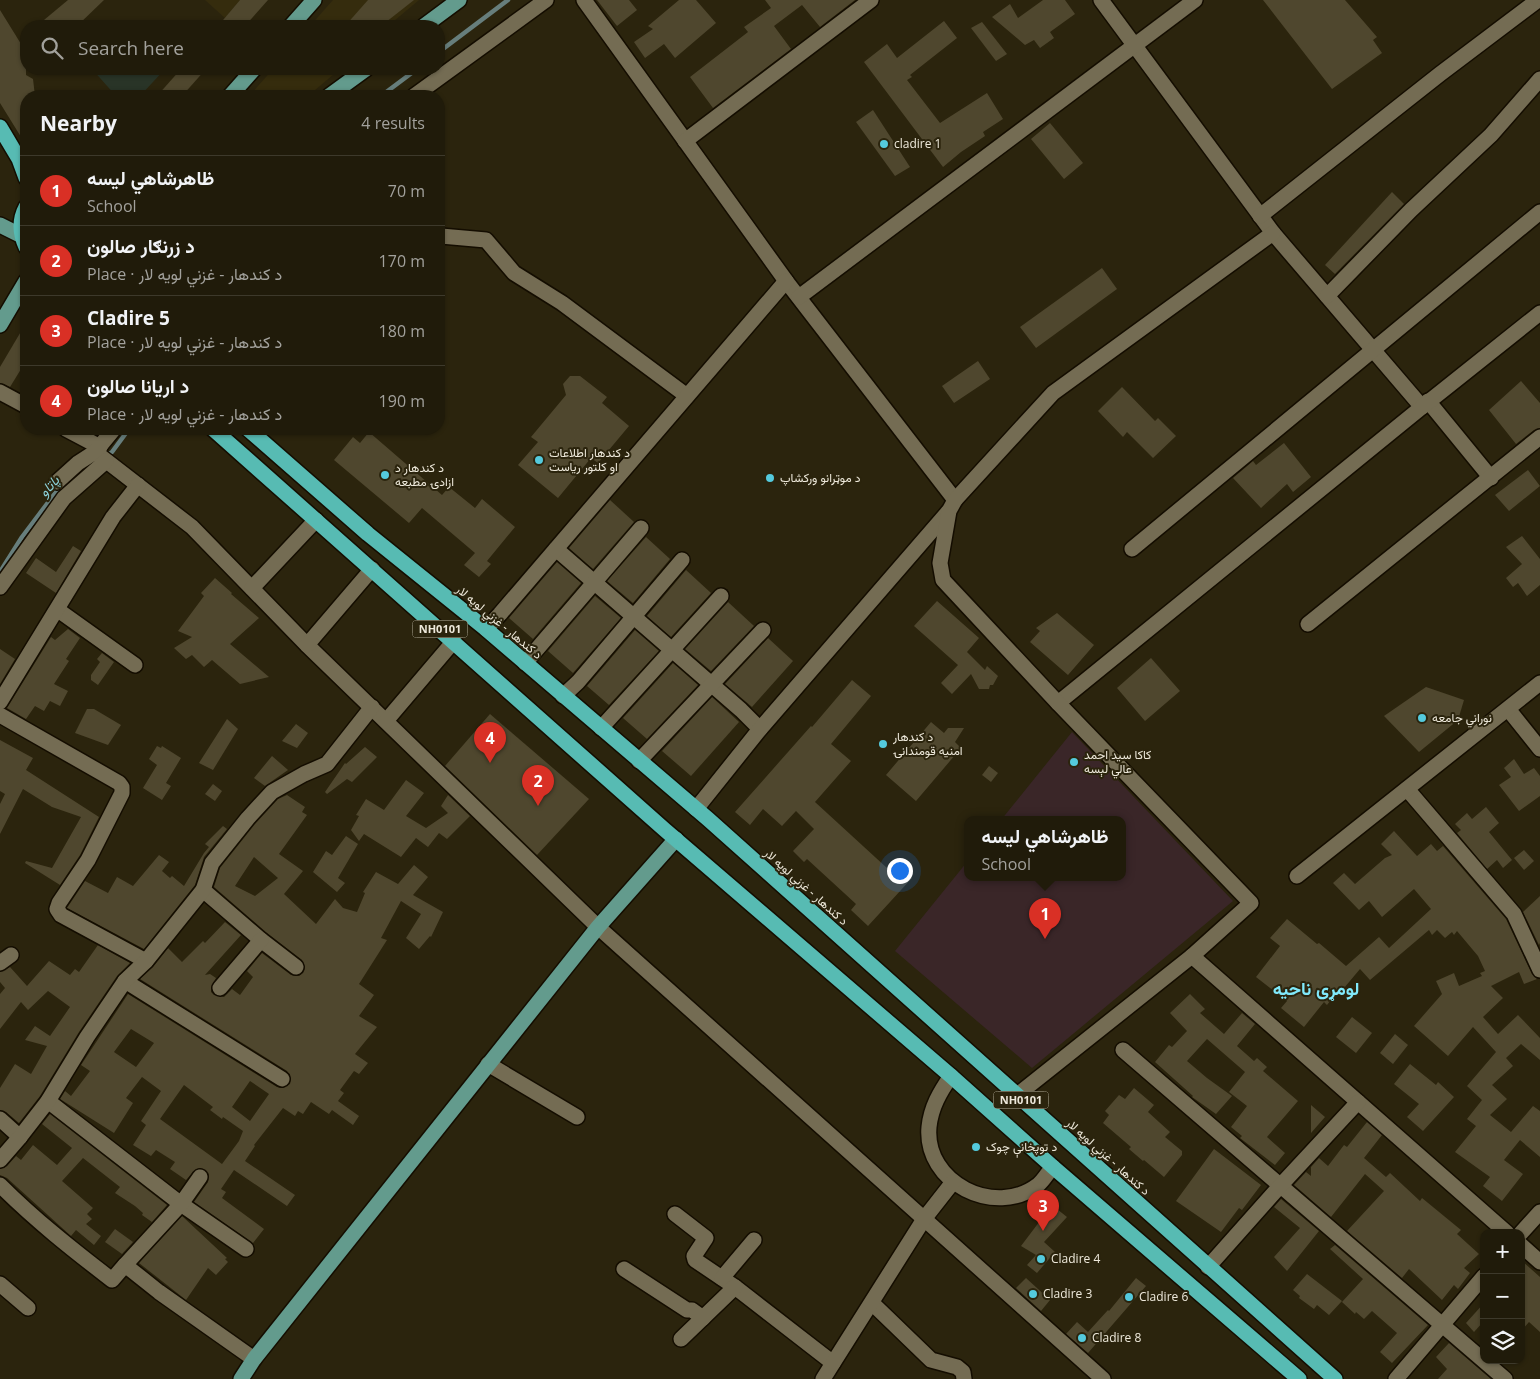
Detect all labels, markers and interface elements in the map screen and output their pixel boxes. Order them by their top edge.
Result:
search box [20,20,445,75]
icon: search [38,34,66,62]
text: Search here [78,35,184,61]
text: Nearby [40,109,117,137]
text: 4 results [361,112,425,134]
place label: cladire 1 [894,135,941,152]
marker: cladire 1 [878,138,890,150]
text: ظاهرشاهي لیسه [87,165,214,191]
text: 1 [51,180,61,202]
text: 70 m [388,180,425,202]
text: School [87,195,137,217]
text: د زرنګار صالون [87,233,195,259]
text: 2 [51,250,61,272]
text: 170 m [379,250,425,272]
text: Place · د کندهار - غزني لويه لار [87,263,282,285]
text: Cladire 5 [87,305,170,331]
text: 3 [51,320,61,342]
text: 180 m [379,320,425,342]
text: Place · د کندهار - غزني لويه لار [87,331,282,353]
text: د اریانا صالون [87,373,189,399]
text: 4 [51,390,61,412]
text: 190 m [379,390,425,412]
text: Place · د کندهار - غزني لويه لار [87,403,282,425]
place label: د کندهار اطلاعات او کلتور رياست [549,444,630,475]
marker: د کندهار اطلاعات او کلتور رياست [533,454,545,466]
place label: د کندهار د ازادۍ مطبعه [395,459,454,490]
marker: د کندهار د ازادۍ مطبعه [379,469,391,481]
place label: د موټرانو ورکشاپ [780,469,861,486]
water label: پاتاو [34,470,64,501]
marker: د موټرانو ورکشاپ [764,472,776,484]
street label: د کندهار - غزني لويه لار [451,580,546,664]
road number: NH0101 [412,620,468,638]
place label: نوراني جامعه [1432,709,1492,728]
marker: نوراني جامعه [1416,712,1428,724]
pin: 4 [474,722,506,763]
place label: د کندهار امنيه قومندانۍ [892,728,963,759]
marker: د کندهار امنيه قومندانۍ [877,738,889,750]
place label: کاکا سید احمد عالي لېسه [1084,746,1151,779]
marker: کاکا سید احمد عالي لېسه [1068,756,1080,768]
pin: 2 [522,765,554,806]
popup [964,816,1126,881]
text: ظاهرشاهي لیسه [981,823,1109,849]
street label: د کندهار - غزني لويه لار [759,844,852,931]
text: School [981,853,1031,875]
your location [887,858,913,884]
pin: 1 [1029,898,1061,939]
district label: لومړی ناحیه [1273,976,1359,1001]
road number: NH0101 [994,1092,1048,1108]
street label: د کندهار - غزني لويه لار [1061,1114,1154,1201]
place label: د توپخانې چوک [986,1138,1057,1158]
marker: د توپخانې چوک [970,1141,982,1153]
pin: 3 [1027,1190,1059,1231]
map controls [1480,1229,1525,1364]
button: + [1480,1229,1525,1274]
place label: Cladire 4 [1051,1250,1100,1267]
marker: Cladire 4 [1035,1253,1047,1265]
button: − [1480,1274,1525,1319]
place label: Cladire 3 [1043,1285,1092,1302]
marker: Cladire 3 [1027,1288,1039,1300]
place label: Cladire 6 [1139,1288,1188,1305]
marker: Cladire 6 [1123,1291,1135,1303]
button: layers [1480,1319,1525,1364]
place label: Cladire 8 [1092,1329,1141,1346]
marker: Cladire 8 [1076,1332,1088,1344]

